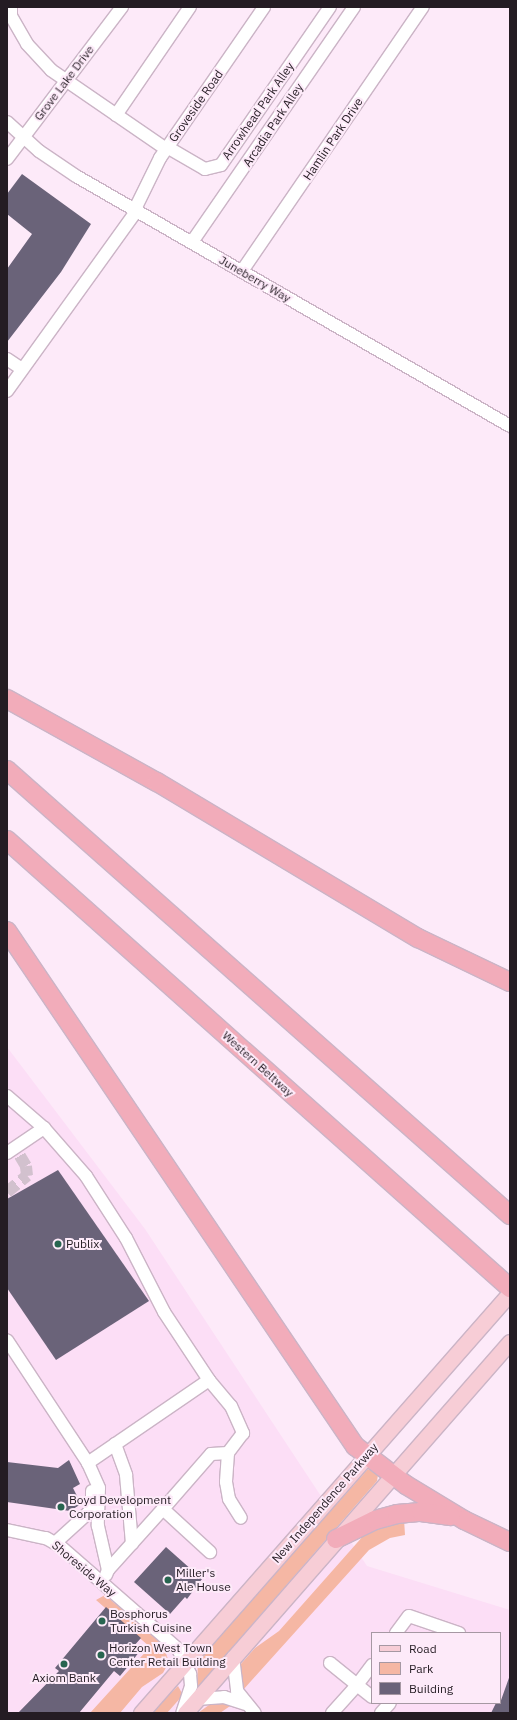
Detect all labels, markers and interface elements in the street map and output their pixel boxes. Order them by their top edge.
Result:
street label: Grove Lake Drive [31,43,97,123]
street label: Arrowhead Park Alley [219,59,297,163]
street label: Groveside Road [166,67,226,145]
street label: Arcadia Park Alley [240,81,306,169]
street label: Hamlin Park Drive [300,95,366,183]
street label: Juneberry Way [217,253,293,305]
street label: Western Beltway [219,1028,297,1100]
place label: Publix [66,1237,99,1251]
marker: Publix [53,1239,63,1249]
street label: New Independence Parkway [269,1440,381,1566]
place label: Boyd Development Corporation [69,1493,171,1521]
marker: Boyd Development Corporation [56,1502,66,1512]
street label: Shoreside Way [49,1538,119,1600]
place label: Miller's Ale House [176,1566,231,1594]
marker: Miller's Ale House [163,1575,173,1585]
place label: Bosphorus Turkish Cuisine [110,1607,192,1635]
marker: Bosphorus Turkish Cuisine [97,1616,107,1626]
legend [371,1632,501,1704]
place label: Horizon West Town Center Retail Building [109,1641,226,1669]
text: Road [409,1641,437,1656]
marker: Horizon West Town Center Retail Building [96,1650,106,1660]
marker: Axiom Bank [59,1659,69,1669]
text: Park [409,1661,433,1676]
place label: Axiom Bank [32,1671,96,1685]
text: Building [409,1681,453,1696]

